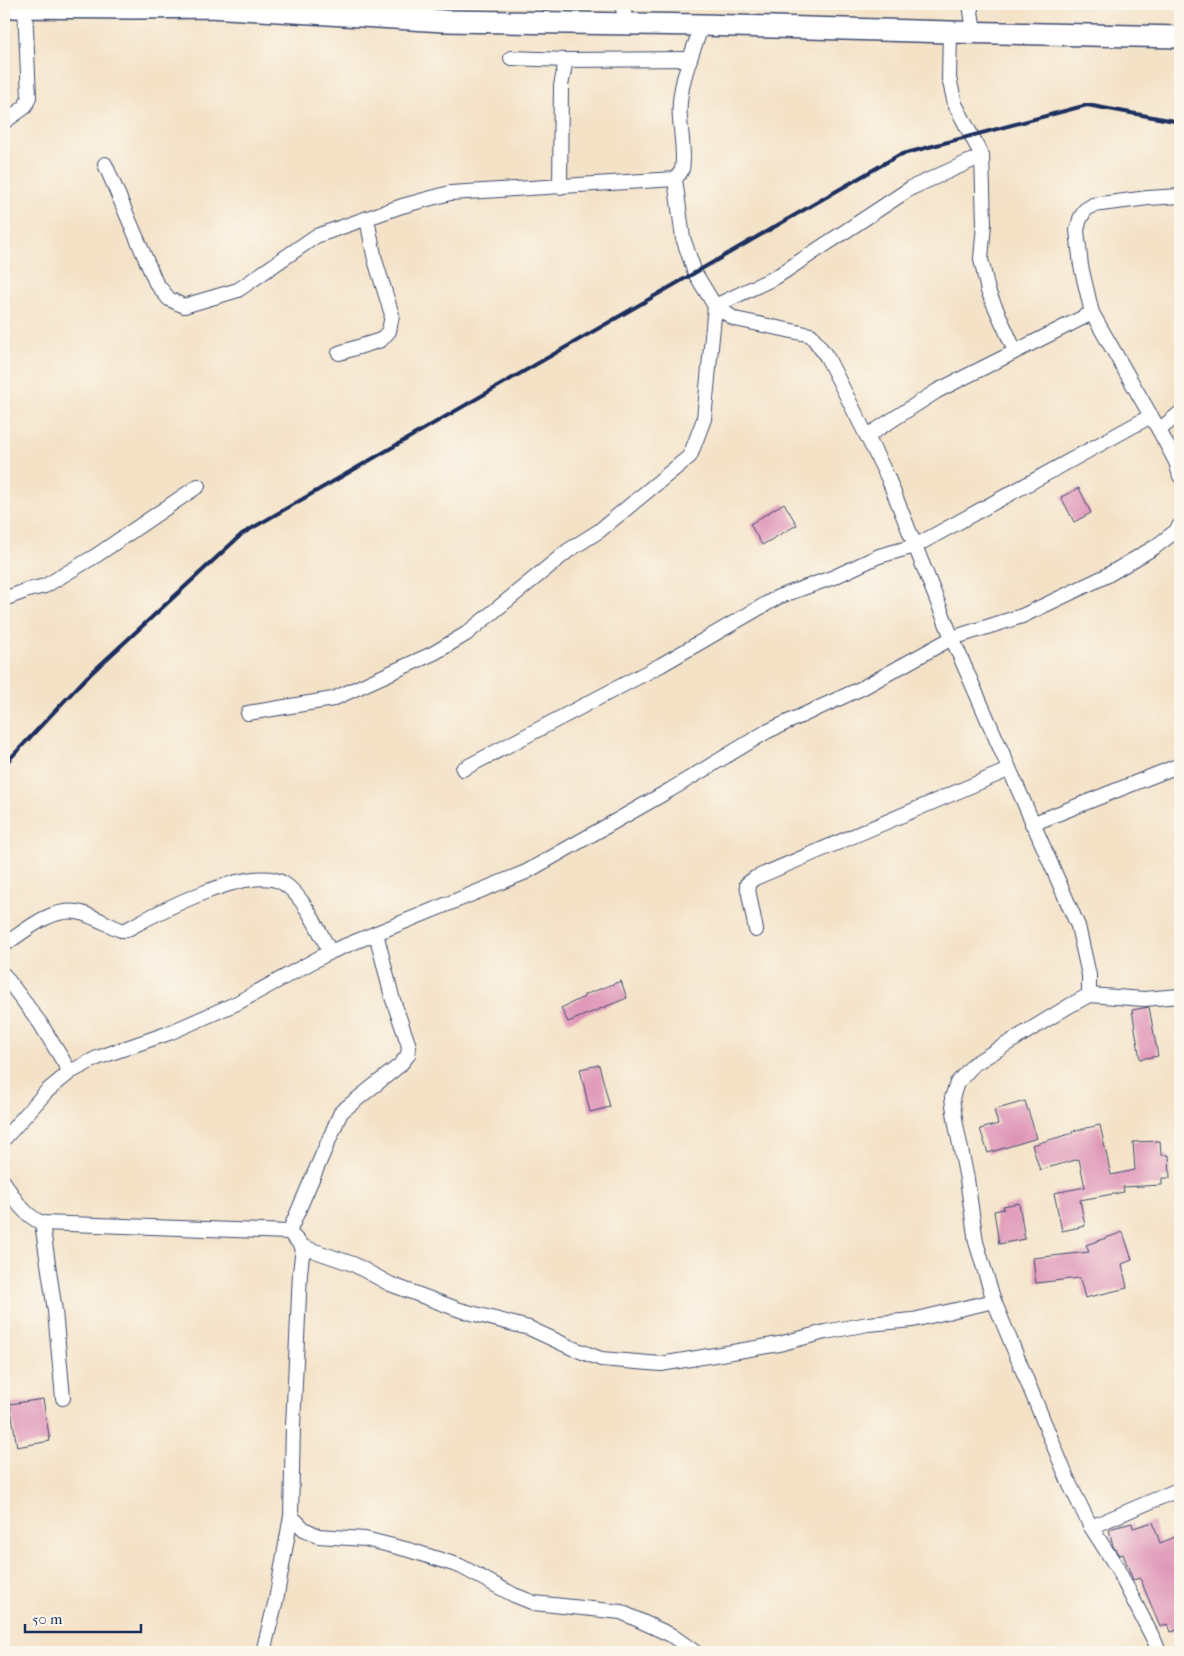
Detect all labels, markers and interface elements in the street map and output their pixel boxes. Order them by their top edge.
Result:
scale bar [25,1601,141,1633]
text: 50 m [32,1610,63,1628]

